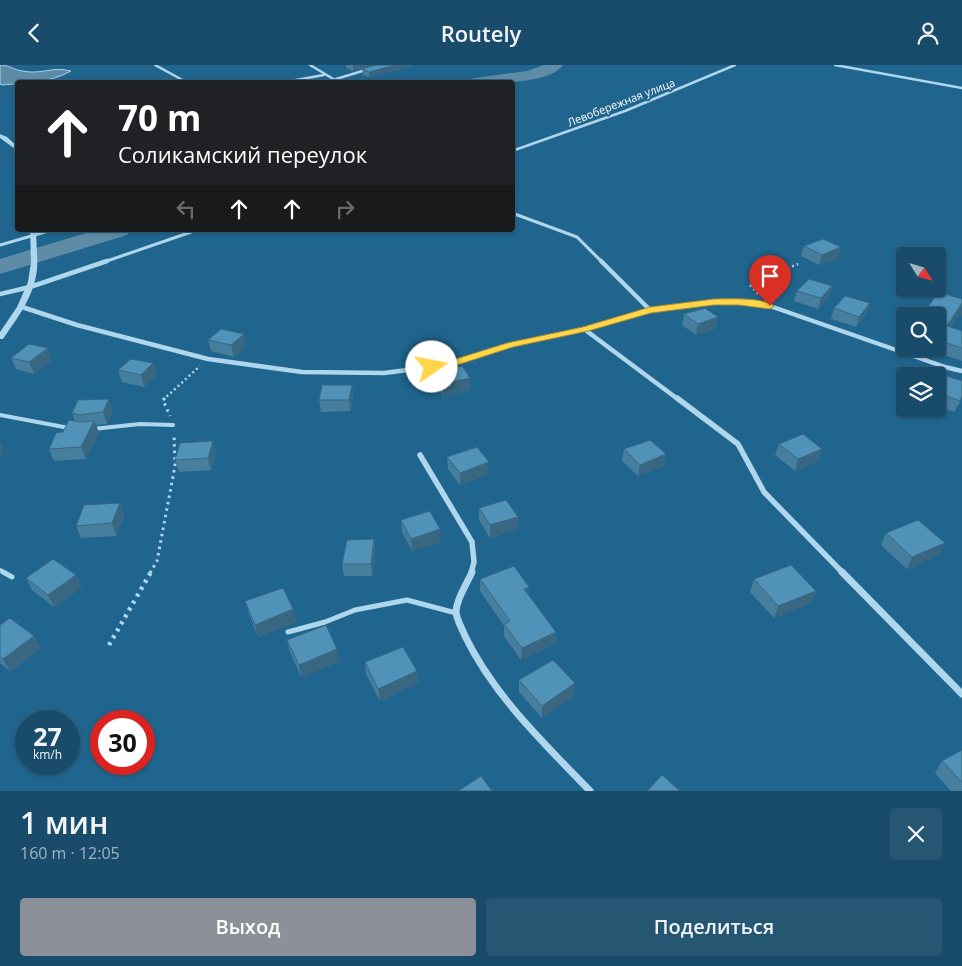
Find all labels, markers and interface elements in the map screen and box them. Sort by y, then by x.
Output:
text: Routely [441,18,521,48]
icon: back [20,19,48,47]
icon: person [914,19,942,47]
street label: Левобережная улица [565,75,677,129]
text: 70 m [118,94,201,141]
icon: ahead [35,100,100,165]
text: Соликамский переулок [118,139,367,169]
icon: left [172,195,200,223]
icon: ahead [225,195,253,223]
icon: ahead [278,195,306,223]
icon: right [331,195,359,223]
north arrow [896,247,946,297]
map controls [896,247,946,417]
pin [749,255,791,306]
icon: arrive [756,262,784,290]
button: search [896,307,946,357]
position arrow [405,340,457,392]
button: layers [896,367,946,417]
speed limit sign: 30 [90,710,155,775]
text: 27 [33,719,62,753]
text: km/h [33,746,62,763]
text: 1 мин [20,802,108,843]
button: close [890,808,942,860]
text: 160 m · 12:05 [20,842,120,864]
button: Выход [20,898,476,956]
button: Поделиться [486,898,942,956]

